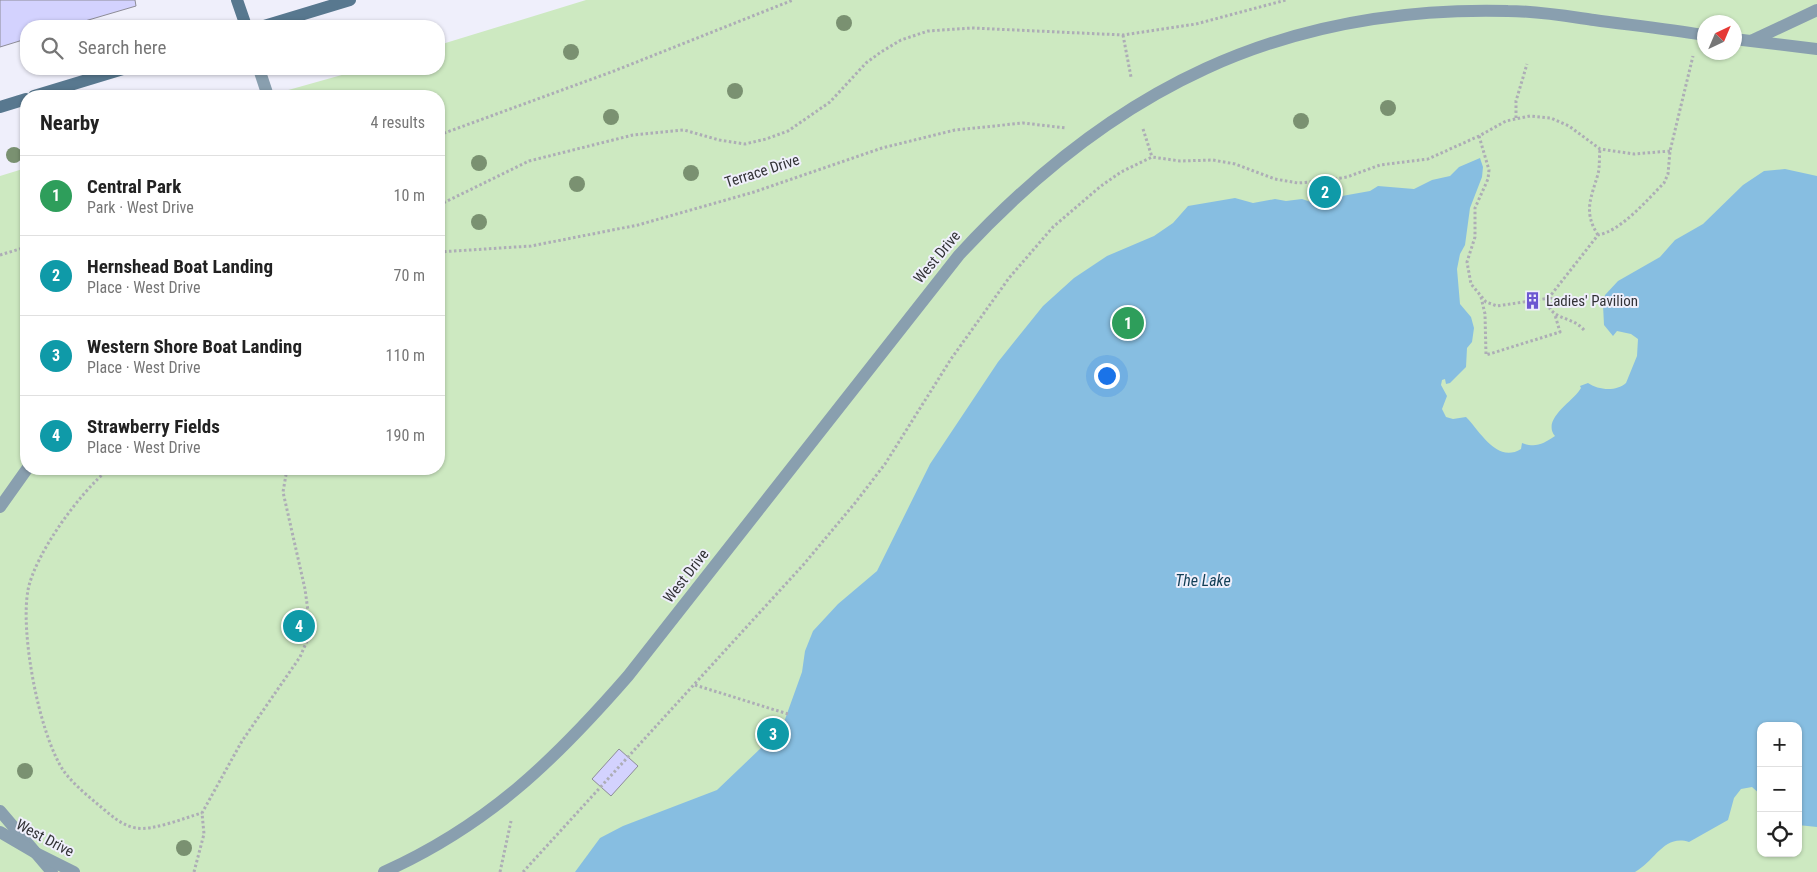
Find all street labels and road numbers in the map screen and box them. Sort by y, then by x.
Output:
street label: Terrace Drive [722,150,802,192]
street label: West Drive [910,227,964,287]
street label: West Drive [660,546,712,606]
street label: West Drive [13,815,77,861]

